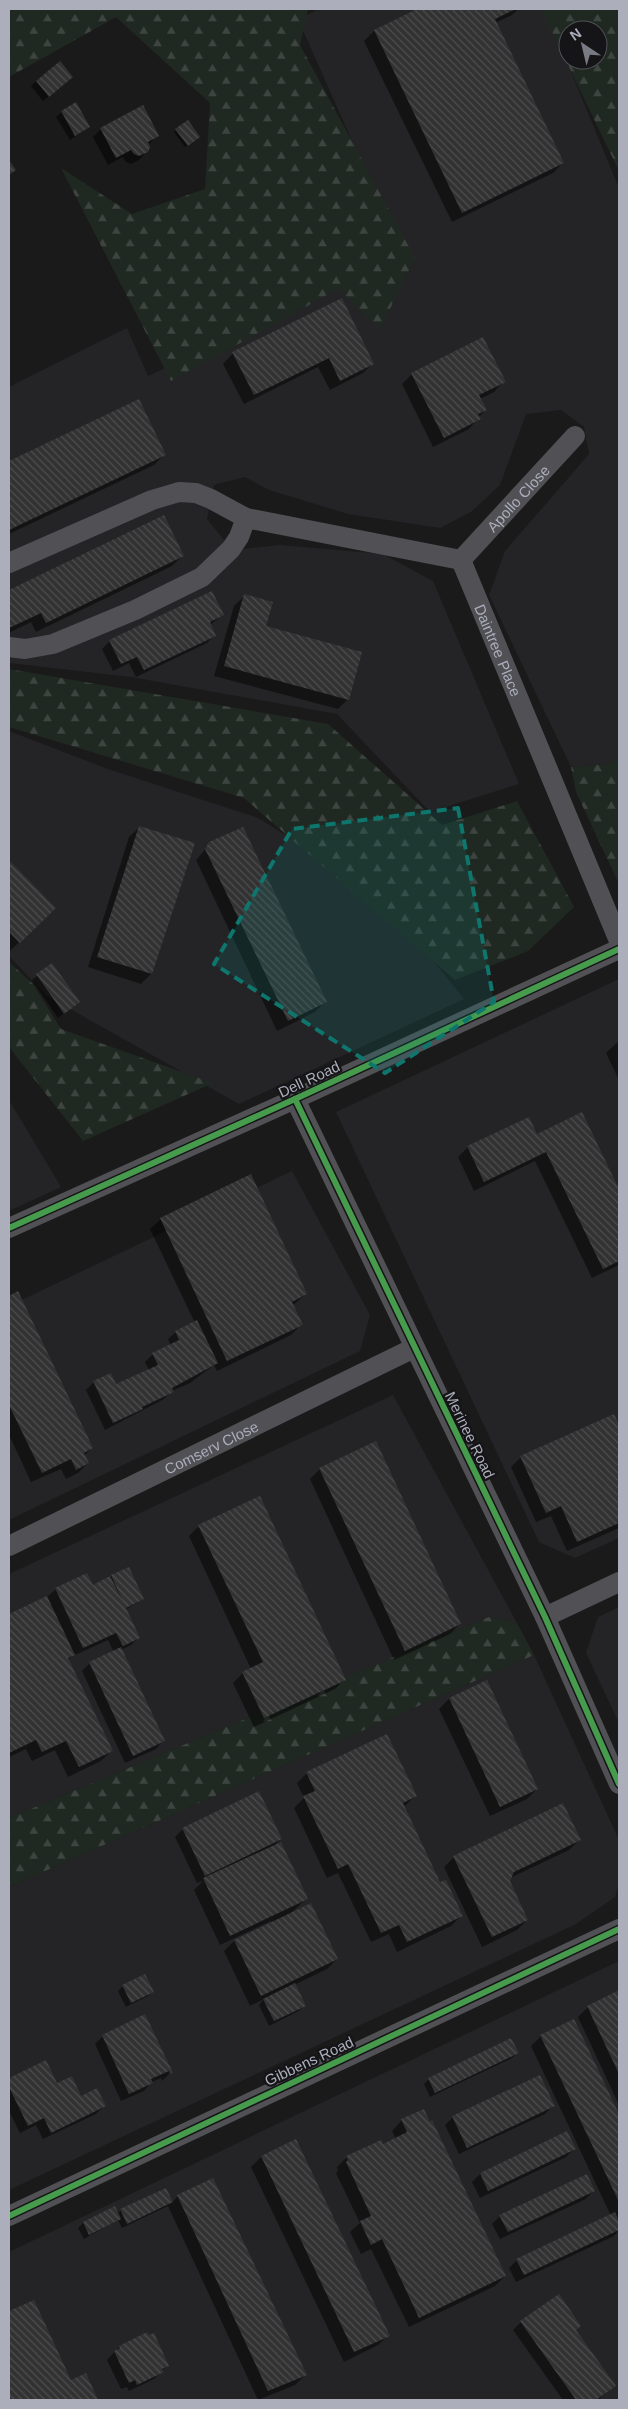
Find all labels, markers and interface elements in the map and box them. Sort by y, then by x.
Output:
north arrow [558,20,608,70]
text: N [567,25,584,44]
street label: Apollo Close [483,461,553,535]
street label: Daintree Place [472,601,525,699]
street label: Dell Road [276,1057,342,1101]
street label: Merinee Road [442,1389,498,1481]
street label: Comserv Close [161,1417,261,1477]
street label: Gibbens Road [262,2033,356,2089]

